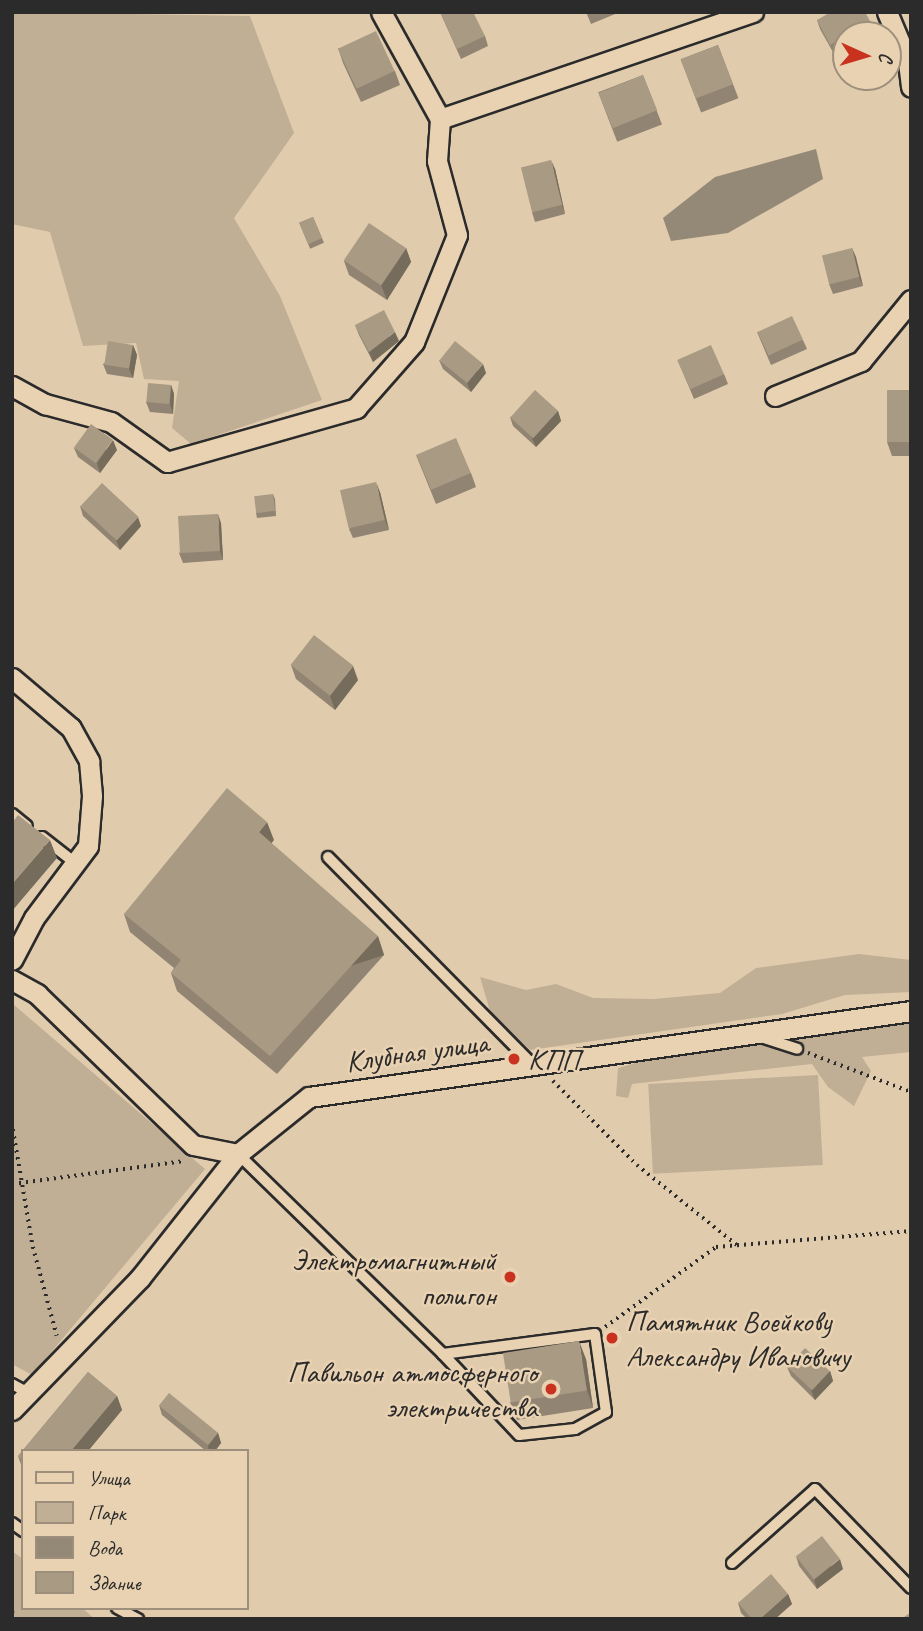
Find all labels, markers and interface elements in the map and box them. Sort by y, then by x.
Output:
north arrow [832,21,902,91]
text: С [874,52,898,63]
street label: Клубная улица [343,1024,491,1080]
place label: КПП [528,1041,579,1077]
marker: КПП [506,1051,522,1067]
place label: Электромагнитный полигон [291,1242,496,1312]
marker: Электромагнитный полигон [502,1269,518,1285]
place label: Памятник Воейкову Александру Ивановичу [626,1303,850,1374]
marker: Памятник Воейкову Александру Ивановичу [604,1330,620,1346]
place label: Павильон атмосферного электричества [287,1354,537,1424]
marker: Павильон атмосферного электричества [543,1381,559,1397]
legend [21,1449,248,1610]
text: Улица [88,1465,130,1491]
text: Парк [88,1500,125,1526]
text: Вода [88,1535,122,1561]
text: Здание [88,1570,141,1596]

